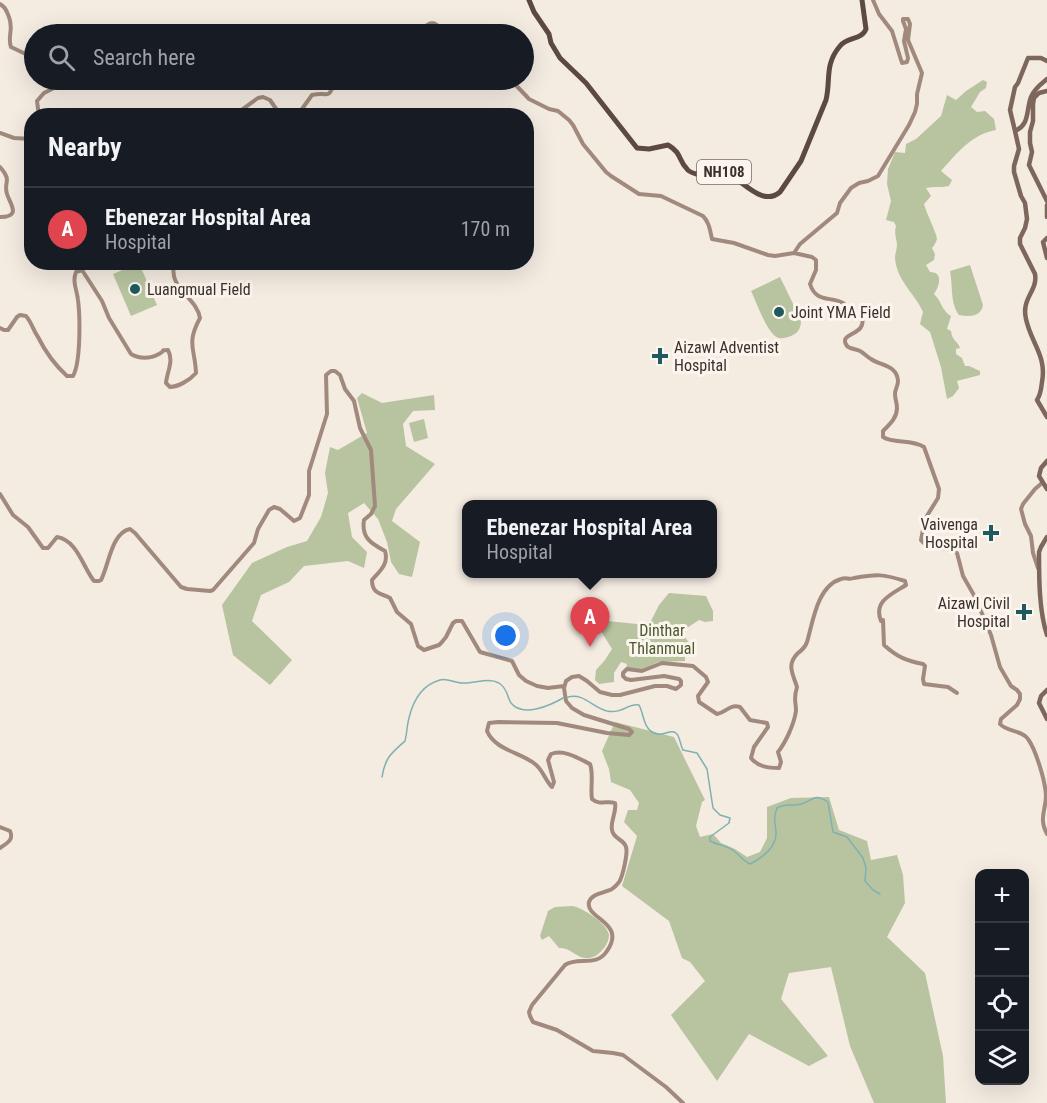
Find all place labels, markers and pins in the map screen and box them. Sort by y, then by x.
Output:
place label: Luangmual Field [147,280,251,299]
marker: Luangmual Field [128,282,142,296]
place label: Joint YMA Field [791,303,891,322]
marker: Joint YMA Field [772,305,786,319]
place label: Aizawl Adventist Hospital [674,338,779,375]
marker: Aizawl Adventist Hospital [651,347,669,365]
place label: Vaivenga Hospital [921,515,978,552]
marker: Vaivenga Hospital [982,524,1000,542]
place label: Aizawl Civil Hospital [938,594,1010,631]
pin: A [570,598,610,647]
marker: Aizawl Civil Hospital [1015,603,1033,621]

